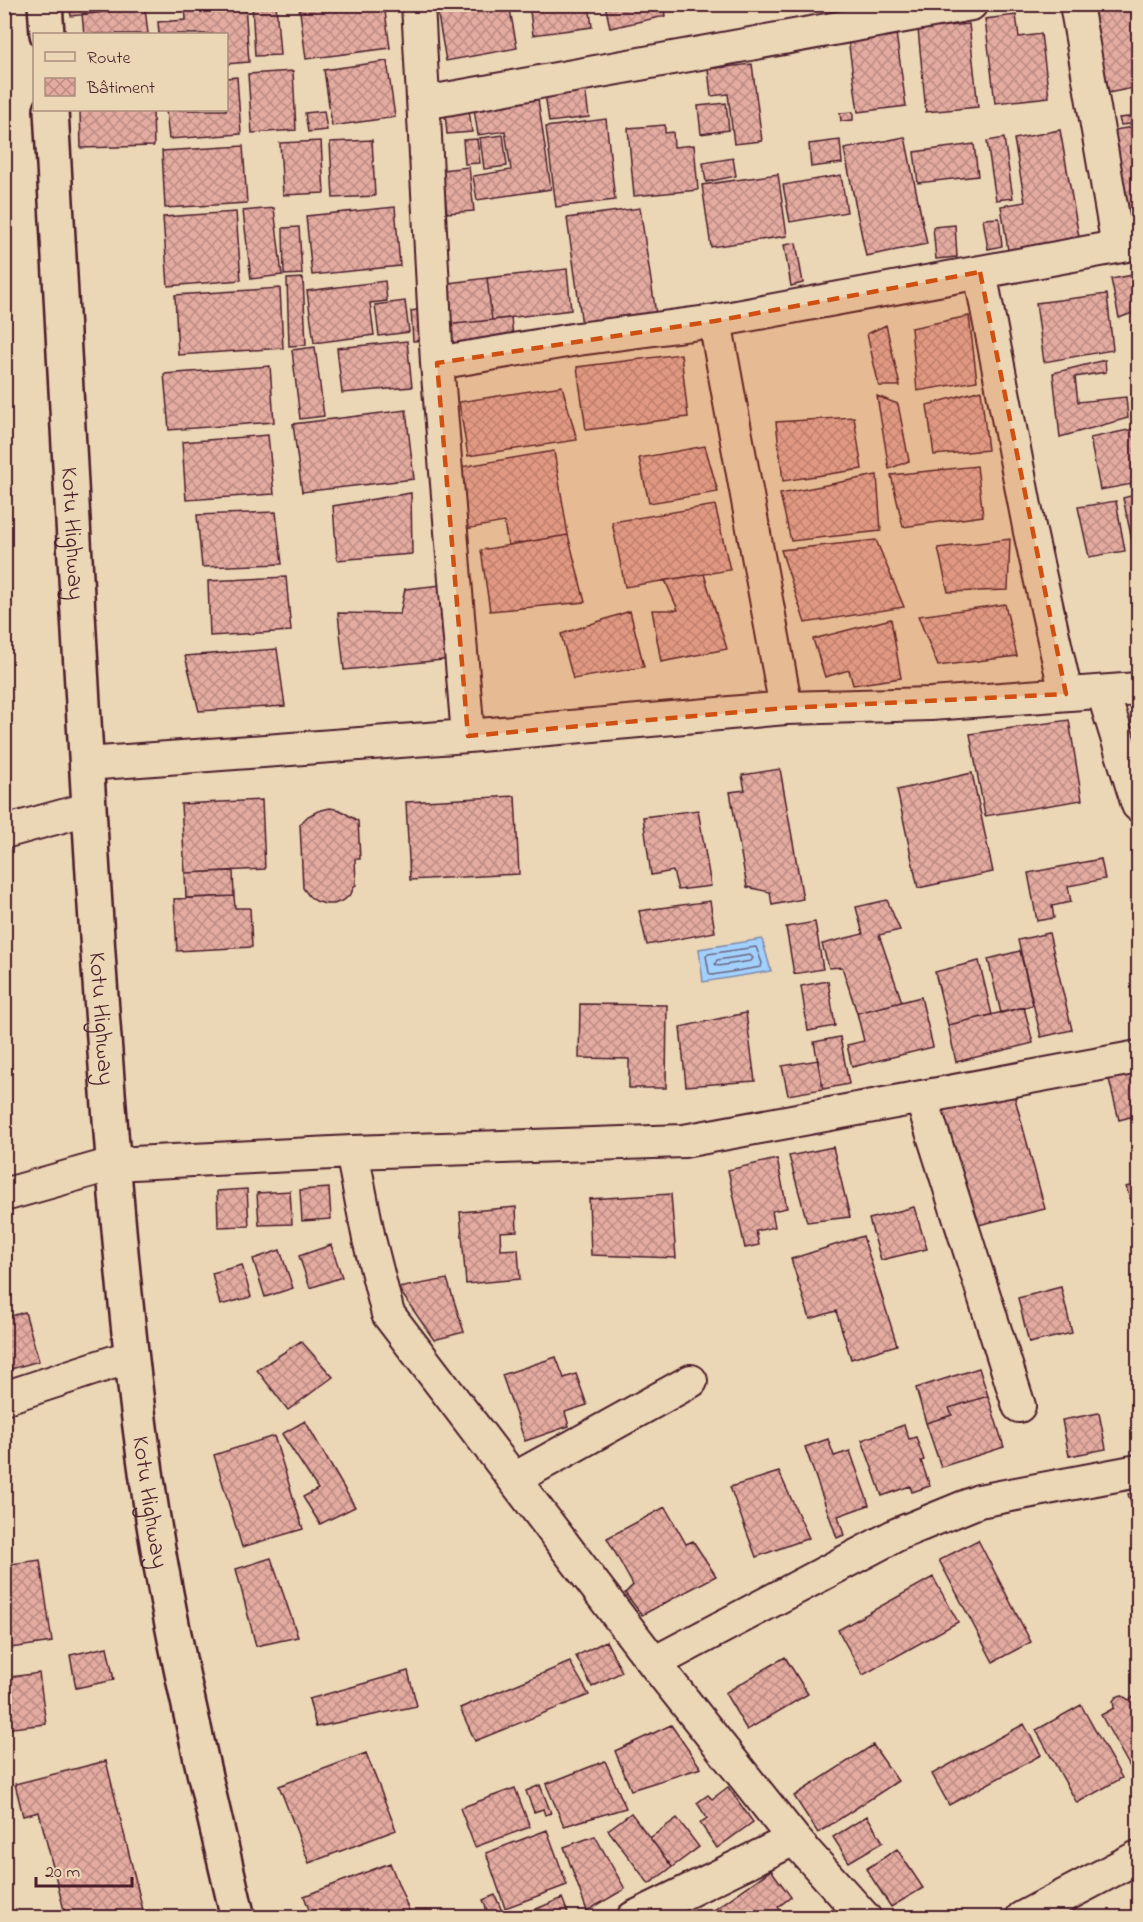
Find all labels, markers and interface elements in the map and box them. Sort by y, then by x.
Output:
legend [33,33,228,111]
text: Route [87,46,132,72]
text: Bâtiment [86,76,155,102]
street label: Kotu Highway [50,466,92,601]
street label: Kotu Highway [78,951,122,1087]
street label: Kotu Highway [121,1434,176,1572]
scale bar [36,1850,132,1888]
text: 20 m [45,1860,80,1886]

